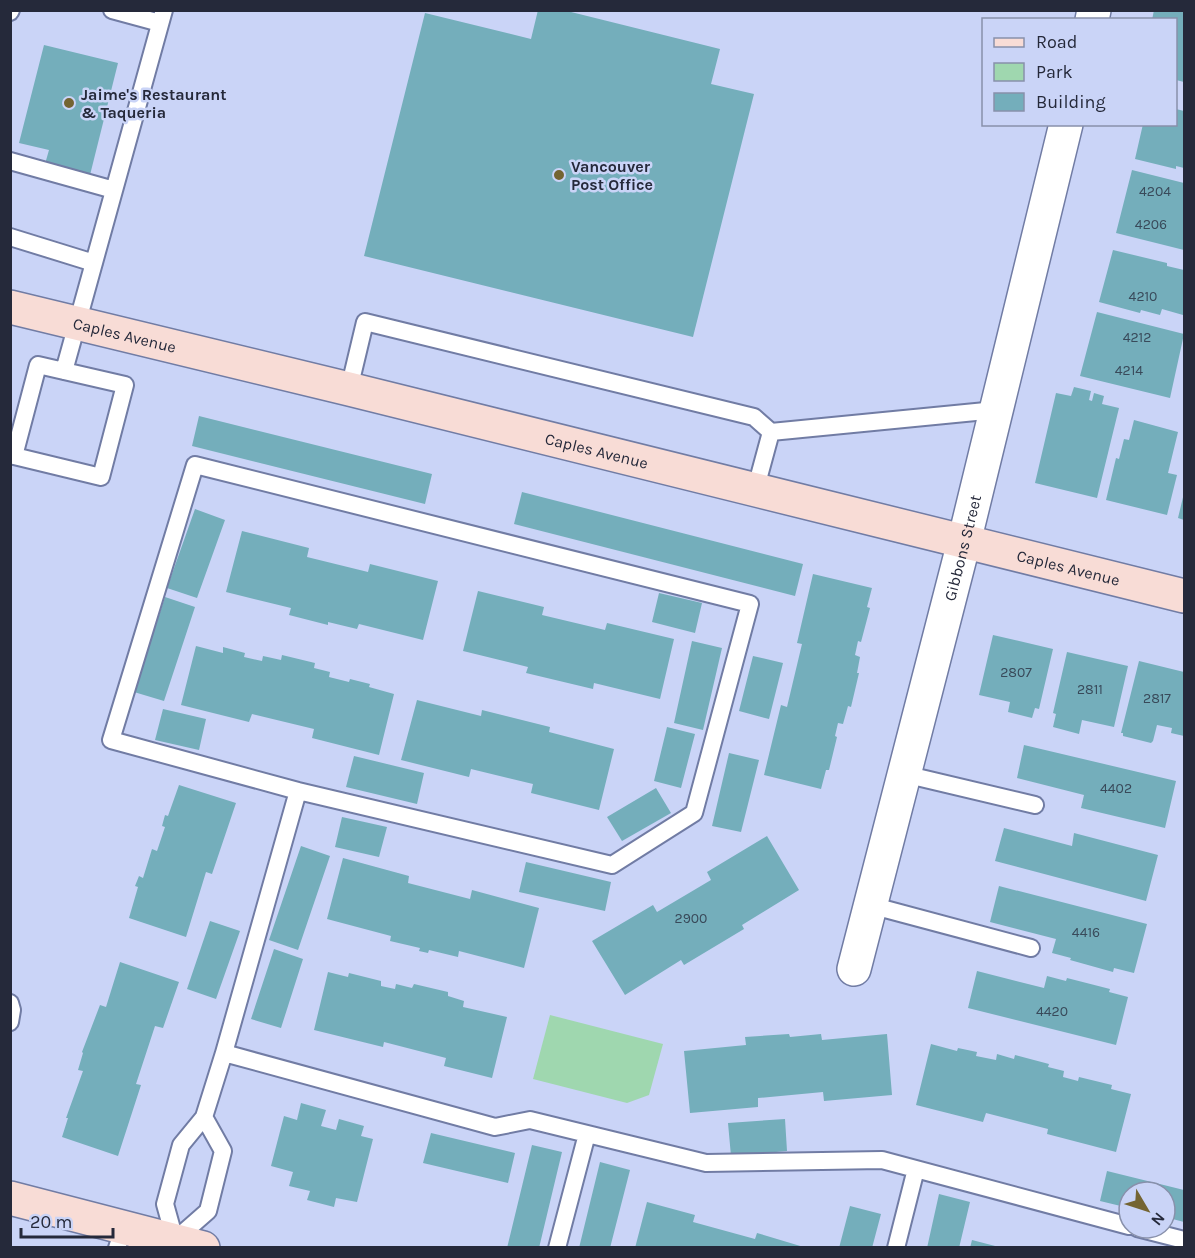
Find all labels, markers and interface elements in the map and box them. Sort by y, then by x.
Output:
legend [982,18,1177,126]
text: Road [1036,31,1077,53]
text: Park [1036,61,1073,83]
place label: Jaime's Restaurant & Taqueria [81,85,227,122]
text: Building [1036,91,1106,113]
marker: Jaime's Restaurant & Taqueria [62,96,76,110]
place label: Vancouver Post Office [571,157,653,194]
marker: Vancouver Post Office [552,168,566,182]
house number: 4204 [1139,183,1171,200]
house number: 4206 [1135,216,1167,233]
house number: 4210 [1129,288,1157,305]
street label: Caples Avenue [71,313,178,356]
house number: 4212 [1123,329,1151,346]
house number: 4214 [1115,362,1143,379]
street label: Caples Avenue [543,428,650,472]
street label: Gibbons Street [940,493,985,603]
street label: Caples Avenue [1015,545,1122,589]
house number: 2807 [1000,664,1032,681]
house number: 2811 [1077,681,1103,698]
house number: 2817 [1143,690,1171,707]
house number: 4402 [1100,780,1132,797]
house number: 2900 [675,910,707,927]
house number: 4416 [1072,924,1100,941]
house number: 4420 [1036,1003,1068,1020]
north arrow [1117,1180,1177,1240]
scale bar [21,1201,112,1239]
text: N [1147,1209,1169,1230]
text: 20 m [30,1211,72,1233]

